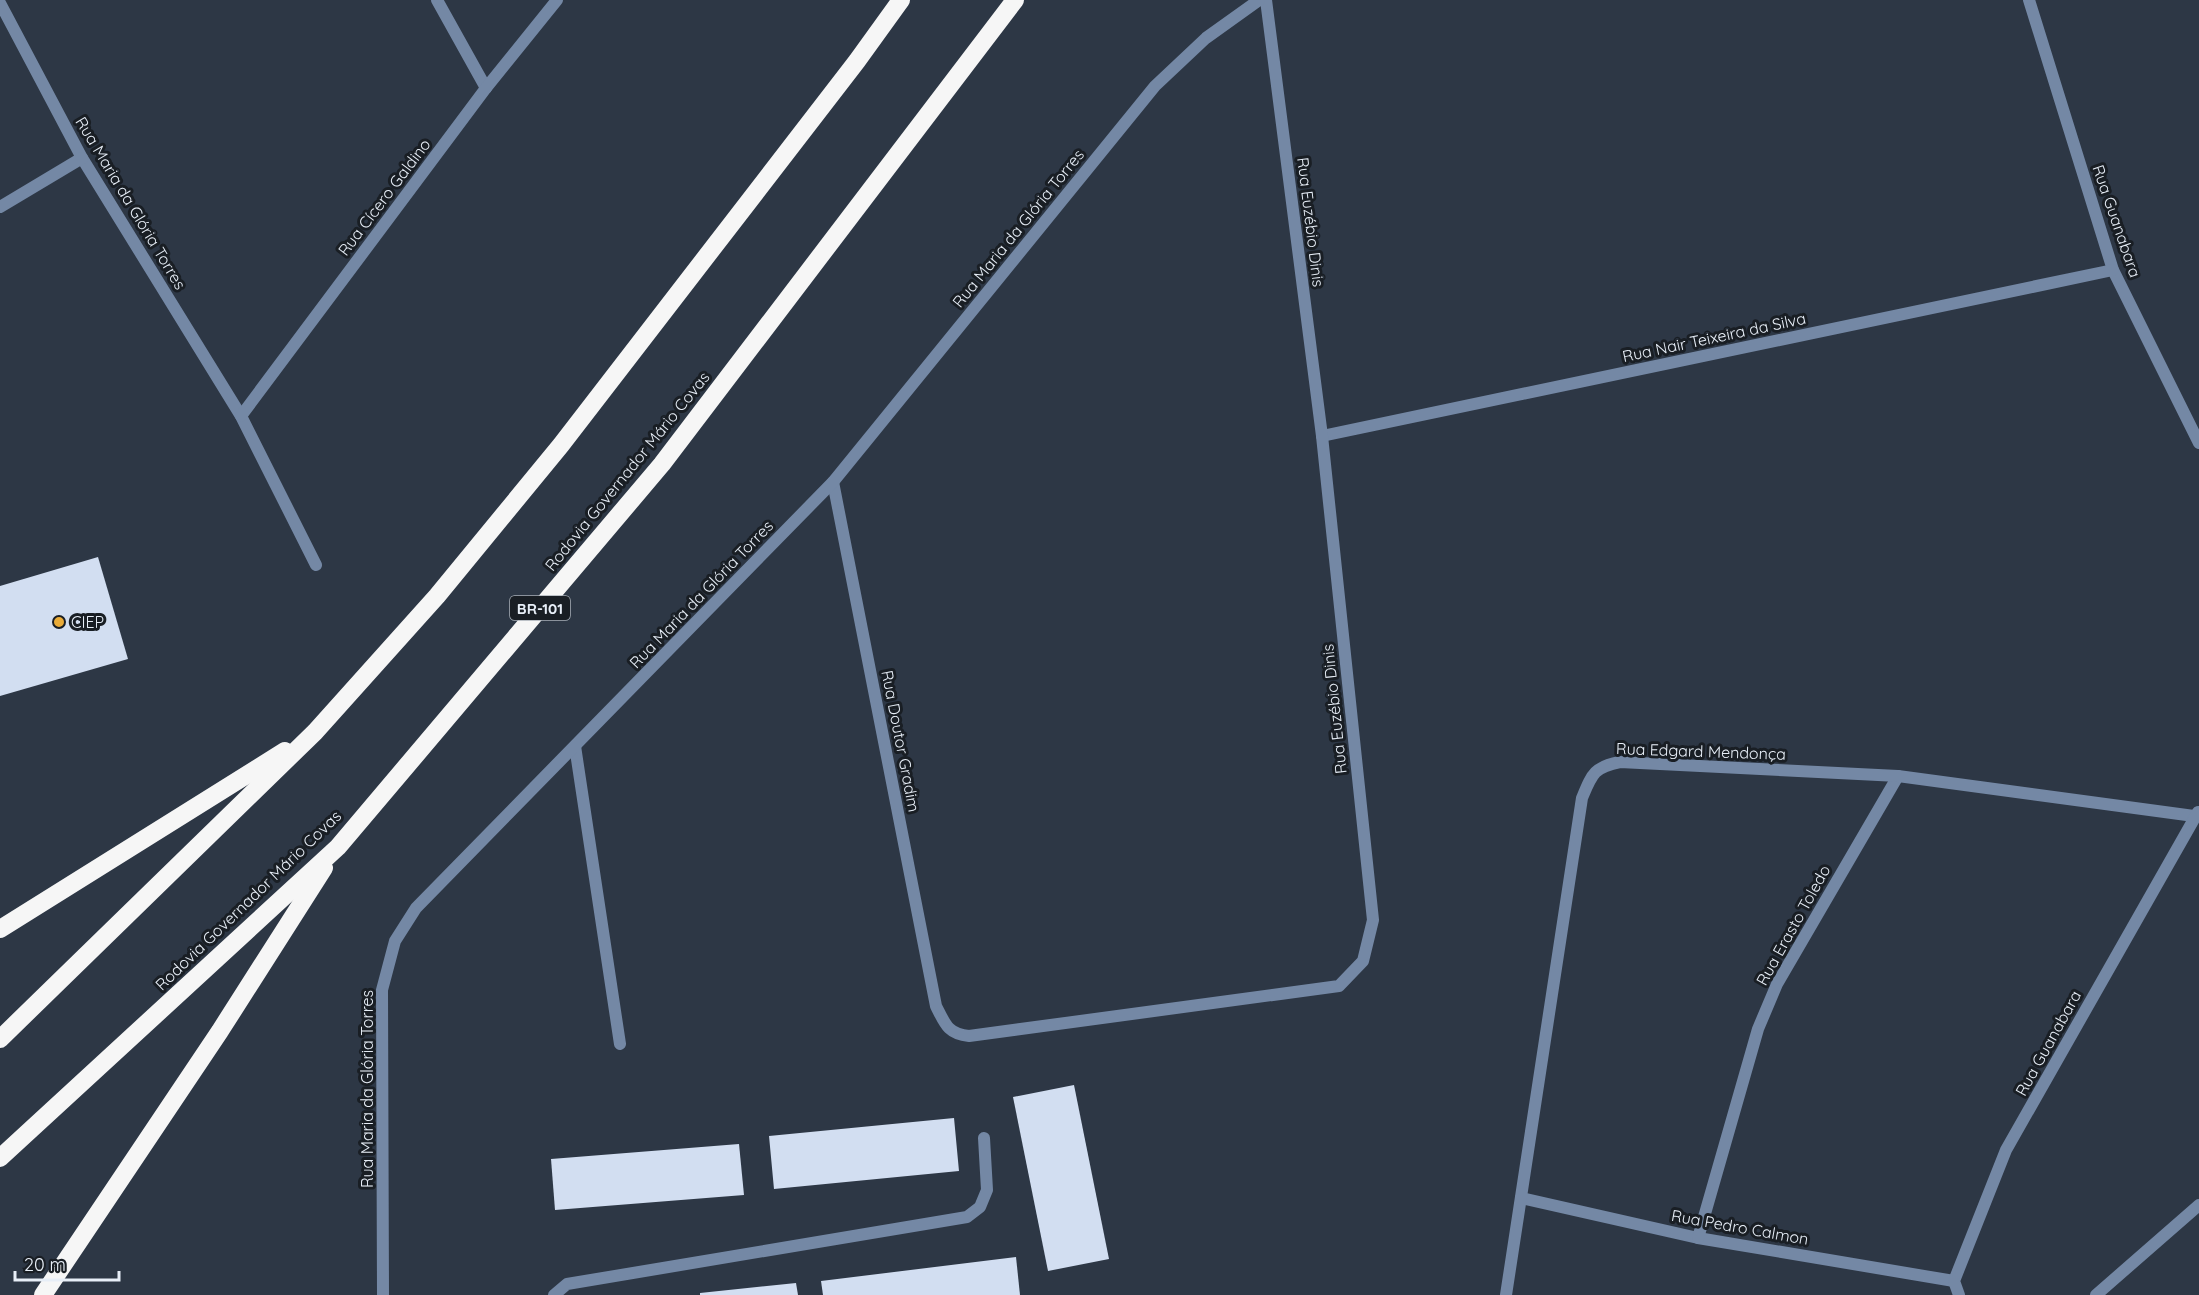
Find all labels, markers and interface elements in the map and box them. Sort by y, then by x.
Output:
street label: Rua Maria da Glória Torres [71,113,191,293]
street label: Rua Cícero Galdino [333,135,435,259]
street label: Rua Maria da Glória Torres [948,145,1088,311]
street label: Rua Euzébio Dinis [1293,156,1329,288]
street label: Rua Guanabara [2088,162,2146,280]
street label: Rua Nair Teixeira da Silva [1621,308,1807,366]
street label: Rodovia Governador Mário Covas [540,367,714,575]
street label: Rua Maria da Glória Torres [625,516,777,672]
road number: BR-101 [510,596,570,620]
place label: CIEP [71,612,104,632]
marker: CIEP [52,615,66,629]
street label: Rua Euzébio Dinis [1317,643,1351,775]
street label: Rua Doutor Gradim [877,668,925,814]
street label: Rua Edgard Mendonça [1616,738,1786,764]
street label: Rodovia Governador Mário Covas [151,806,345,994]
street label: Rua Erasto Toledo [1752,861,1834,989]
street label: Rua Guanabara [2011,987,2085,1099]
street label: Rua Maria da Glória Torres [357,990,377,1188]
street label: Rua Pedro Calmon [1670,1205,1810,1249]
scale bar [15,1244,118,1282]
text: 20 m [24,1253,66,1276]

